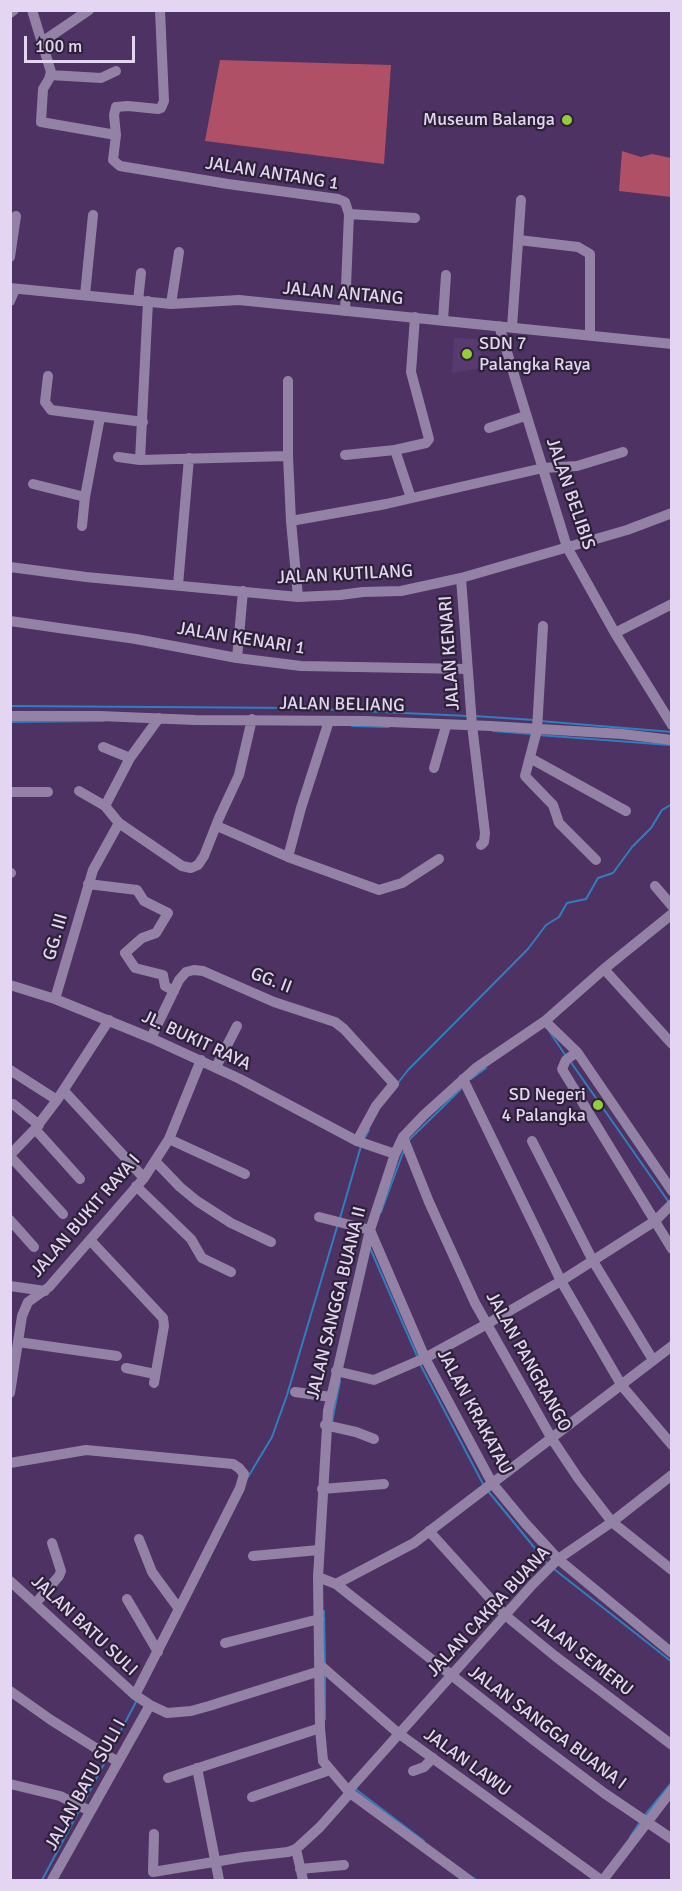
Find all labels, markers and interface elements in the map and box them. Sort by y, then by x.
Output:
scale bar [27,24,138,62]
text: 100 m [35,35,82,57]
place label: Museum Balanga [423,109,555,131]
marker: Museum Balanga [560,113,574,127]
street label: JALAN ANTANG 1 [204,153,340,195]
street label: JALAN ANTANG [282,278,404,310]
place label: SDN 7 Palangka Raya [479,333,591,376]
marker: SDN 7 Palangka Raya [460,347,474,361]
street label: JALAN BELIBIS [541,435,599,553]
street label: JALAN KUTILANG [277,561,413,589]
street label: JALAN KENARI [435,595,465,711]
street label: JALAN KENARI 1 [176,618,306,660]
street label: JALAN BELIANG [279,693,405,717]
street label: GG. III [39,911,73,963]
street label: GG. II [247,963,295,999]
street label: JL. BUKIT RAYA [138,1006,254,1076]
place label: SD Negeri 4 Palangka [501,1084,586,1126]
marker: SD Negeri 4 Palangka [591,1098,605,1112]
street label: JALAN BUKIT RAYA I [27,1150,145,1282]
street label: JALAN SANGGA BUANA II [303,1204,371,1402]
street label: JALAN PANGRANGO [481,1288,575,1436]
street label: JALAN KRAKATAU [432,1346,516,1478]
street label: JALAN CAKRA BUANA [423,1542,555,1682]
street label: JALAN BATU SULI [26,1571,142,1681]
street label: JALAN SEMERU [527,1609,637,1701]
street label: JALAN SANGGA BUANA I [464,1661,630,1795]
street label: JALAN BATU SULI I [41,1716,131,1854]
street label: JALAN LAWU [419,1724,515,1802]

